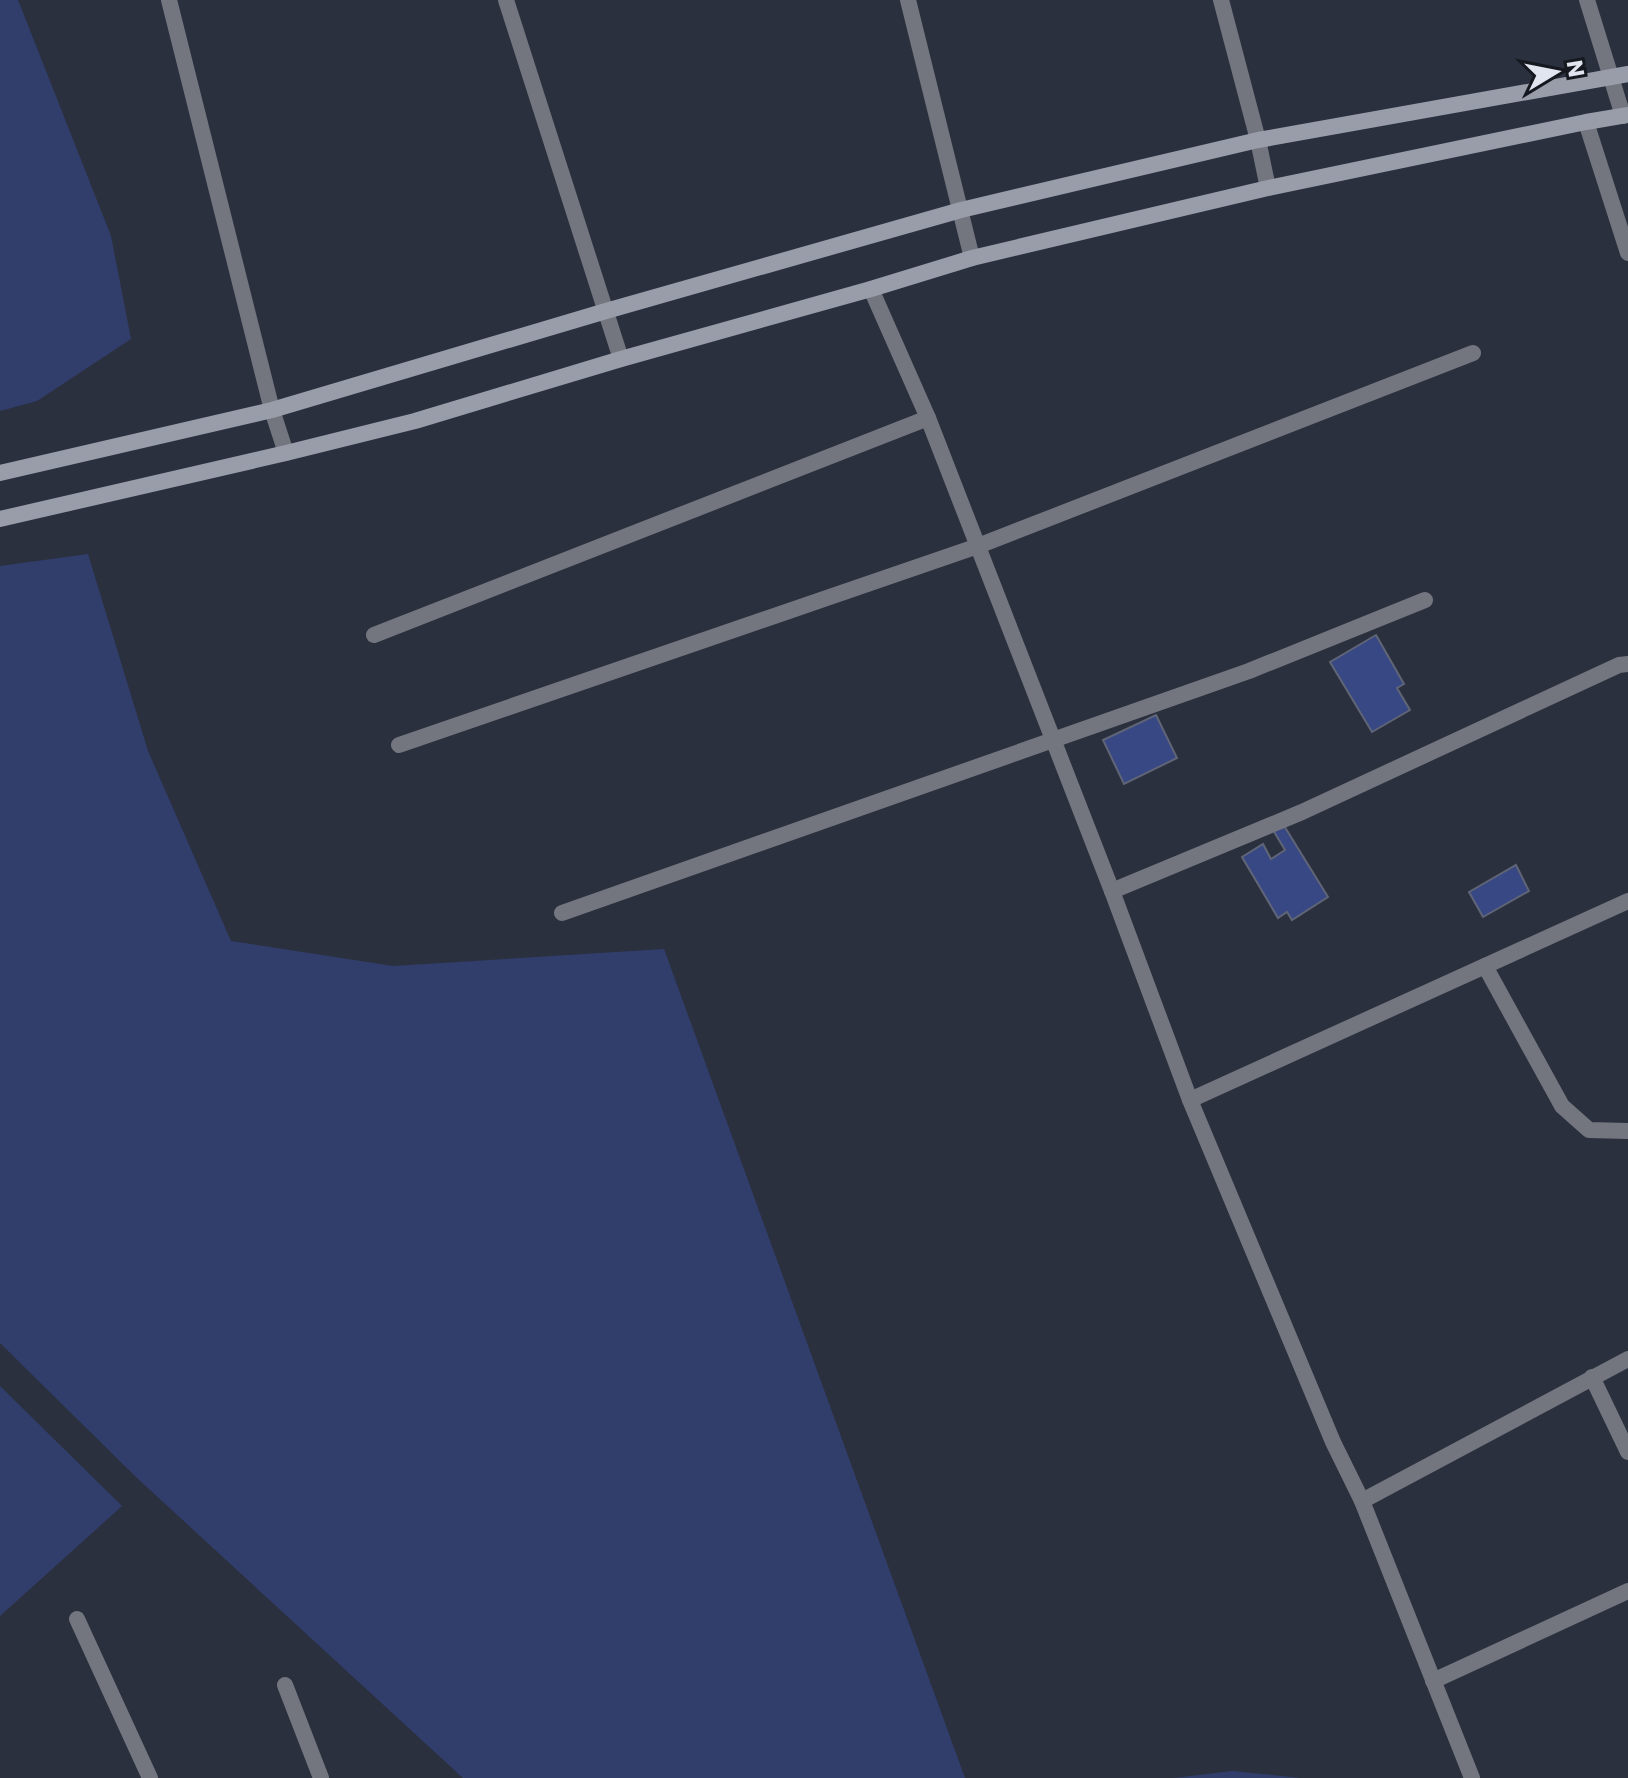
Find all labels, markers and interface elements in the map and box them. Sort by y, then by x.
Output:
north arrow [1516,32,1596,112]
text: N [1559,58,1592,79]

